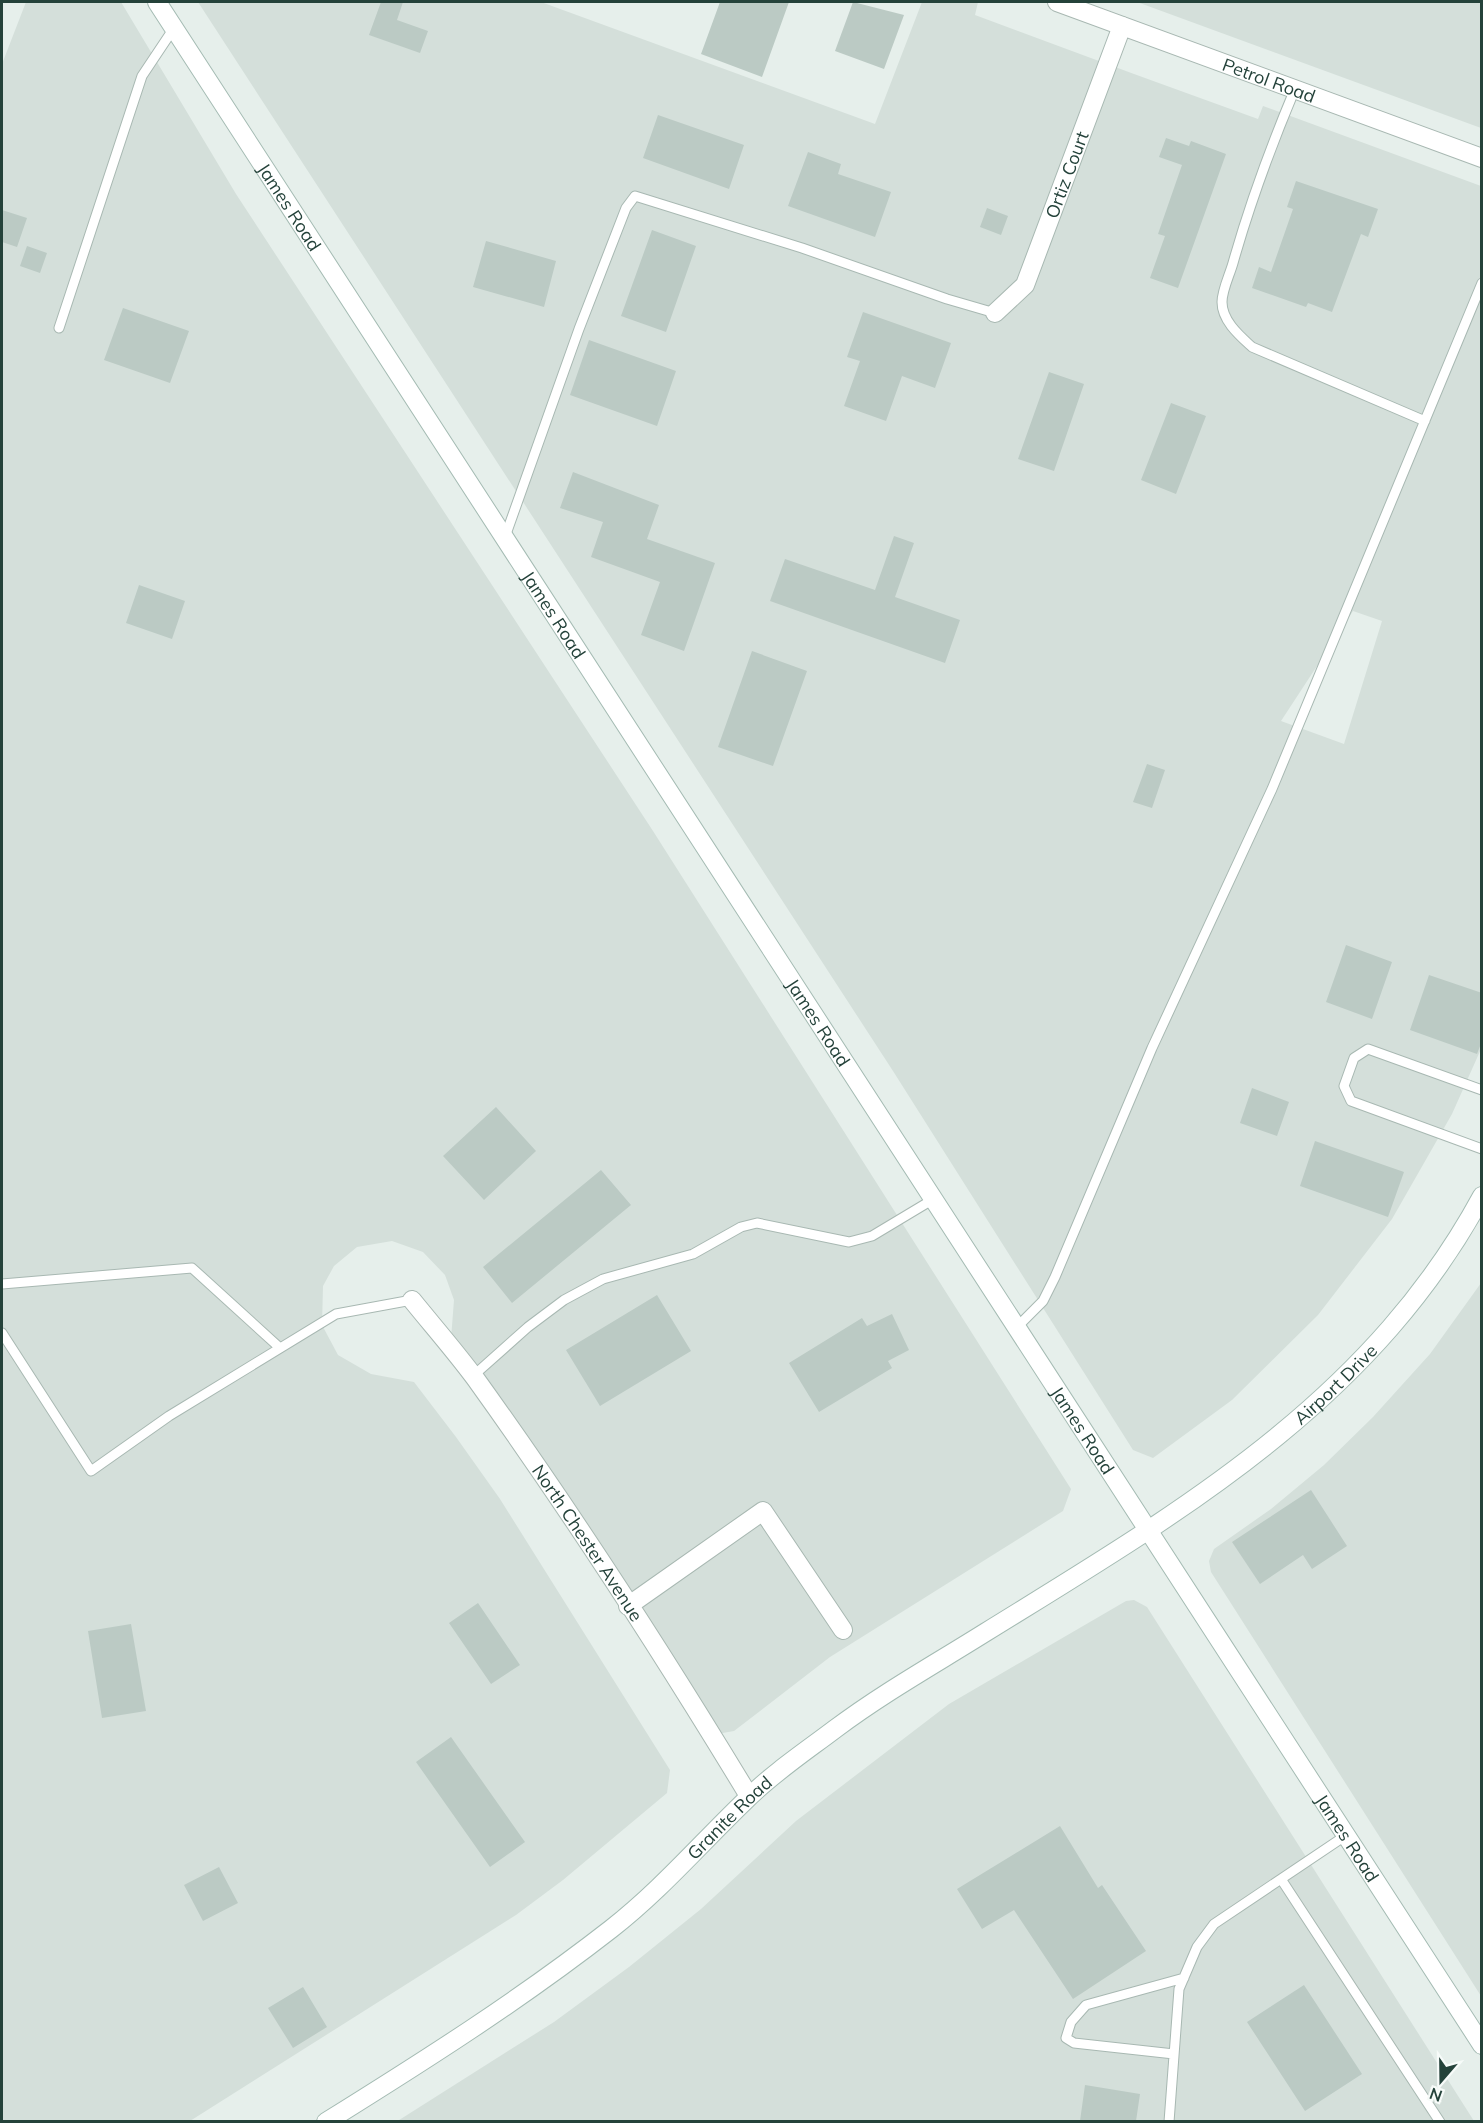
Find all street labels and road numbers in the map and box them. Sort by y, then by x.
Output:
street label: Petrol Road [1220,52,1319,107]
street label: Ortiz Court [1040,128,1093,221]
street label: James Road [253,158,327,255]
street label: James Road [517,566,591,663]
street label: James Road [782,974,856,1070]
street label: Airport Drive [1289,1339,1382,1429]
street label: James Road [1046,1382,1120,1478]
street label: North Chester Avenue [527,1460,648,1626]
street label: Granite Road [682,1770,776,1864]
street label: James Road [1311,1789,1384,1886]

